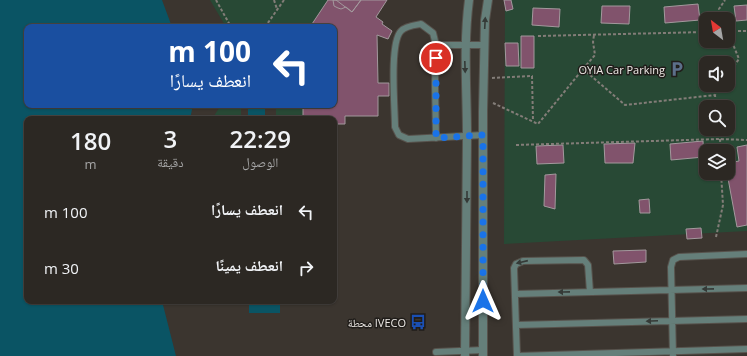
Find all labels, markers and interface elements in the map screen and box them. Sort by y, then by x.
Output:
north arrow [699,12,735,48]
map controls [699,12,735,180]
one-way arrow [482,17,489,29]
text: 100 m [168,32,251,70]
icon: left [265,40,317,92]
pin [419,41,453,75]
icon: arrive [425,47,447,69]
button: sound [699,56,735,92]
parking icon: OYIA Car Parking [668,60,686,78]
one-way arrow [462,61,468,74]
place label: OYIA Car Parking [579,62,665,77]
text: انعطف يسارًا [170,68,251,92]
button: search [699,100,735,136]
text: 3 [164,122,177,155]
text: 22:29 [230,122,291,155]
text: 180 [70,124,111,157]
button: layers [699,144,735,180]
text: دقيقة [157,153,184,171]
text: الوصول [242,153,278,171]
text: m [85,155,97,173]
one-way arrow [464,191,470,204]
text: انعطف يسارًا [211,199,283,219]
icon: left [295,201,317,223]
text: 100 m [44,202,88,222]
text: انعطف يمينًا [215,255,283,275]
icon: right [295,257,317,279]
text: 30 m [44,258,79,278]
one-way arrow [516,260,529,266]
position arrow [462,280,504,322]
one-way arrow [701,286,714,292]
one-way arrow [557,289,570,295]
bus stop icon: محطة IVECO [409,313,427,331]
place label: محطة IVECO [348,315,406,330]
one-way arrow [646,318,658,325]

